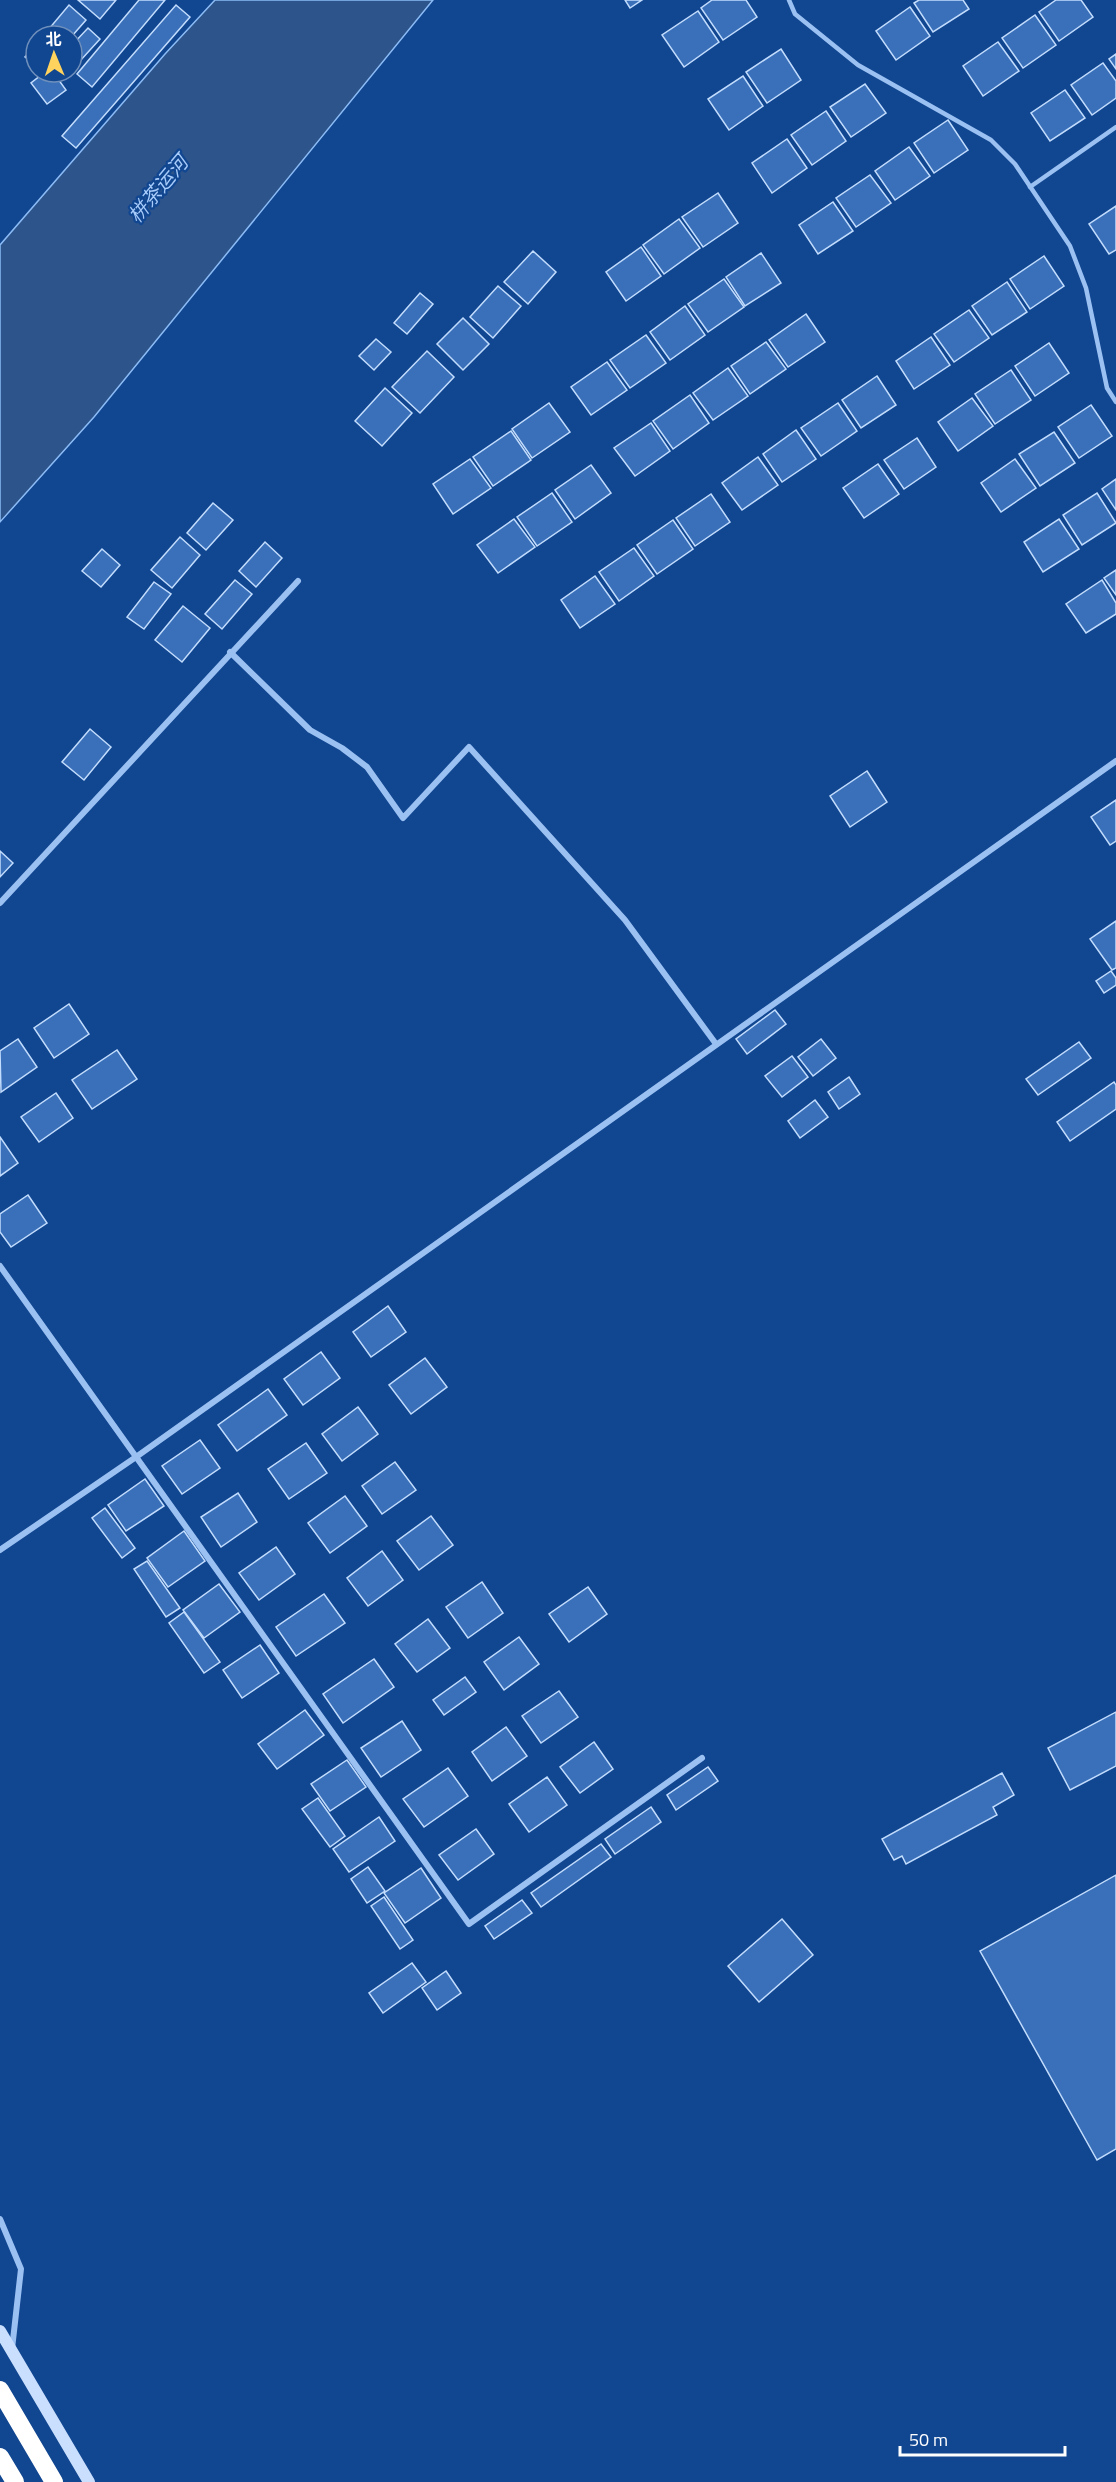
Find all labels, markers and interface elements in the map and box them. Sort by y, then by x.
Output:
north arrow [24,24,84,84]
text: 北 [45,27,62,51]
water label: 栟茶运河 [120,145,198,229]
scale bar [900,2419,1065,2457]
text: 50 m [909,2426,948,2453]

